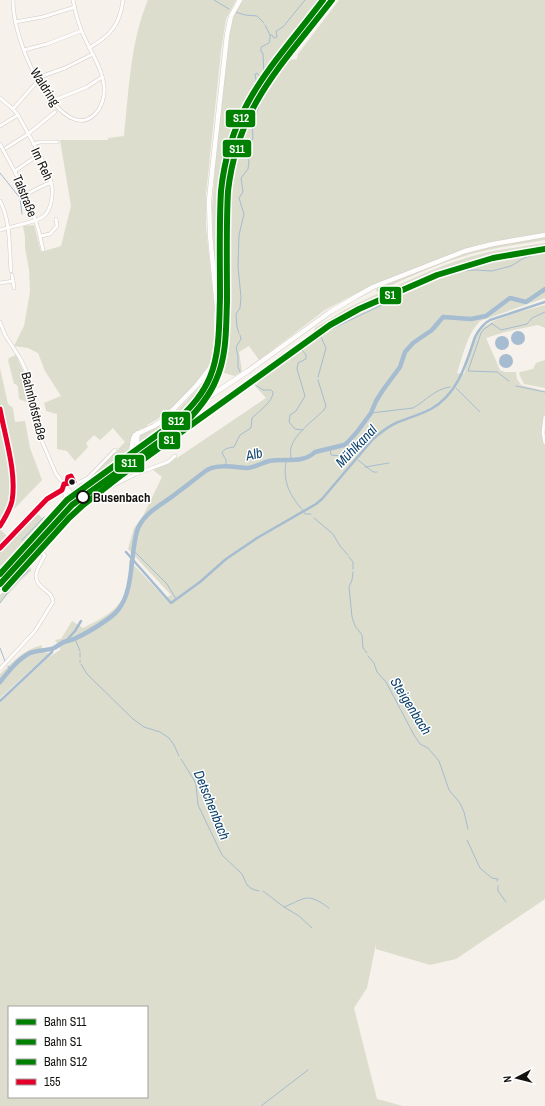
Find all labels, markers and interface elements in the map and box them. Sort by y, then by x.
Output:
street label: Waldring [26,65,64,109]
line badge: S12 [225,109,256,128]
text: S12 [233,111,249,125]
line badge: S11 [222,139,252,158]
text: S11 [229,142,245,156]
street label: Im Reh [27,145,57,183]
street label: Talstraße [9,172,41,220]
line badge: S1 [379,286,402,305]
text: S1 [384,288,396,302]
street label: Bahnhofstraße [17,370,51,442]
line badge: S12 [161,411,191,431]
text: S12 [168,414,184,428]
water label: Mühlkanal [331,421,381,471]
line badge: S1 [158,431,181,450]
text: S1 [163,433,175,447]
water label: Alb [243,443,264,465]
line badge: S11 [114,454,145,473]
text: S11 [121,456,137,470]
unlabelled marker [67,477,77,487]
place label: Busenbach [93,489,150,506]
marker: Busenbach [76,490,90,504]
water label: Steigenbach [386,674,436,738]
water label: Detschenbach [190,768,234,842]
legend [8,1006,148,1098]
text: Bahn S11 [44,1014,87,1030]
text: Bahn S1 [44,1034,82,1050]
text: Bahn S12 [44,1054,87,1070]
north arrow [497,1058,537,1098]
text: 155 [44,1074,61,1090]
text: N [500,1075,514,1083]

